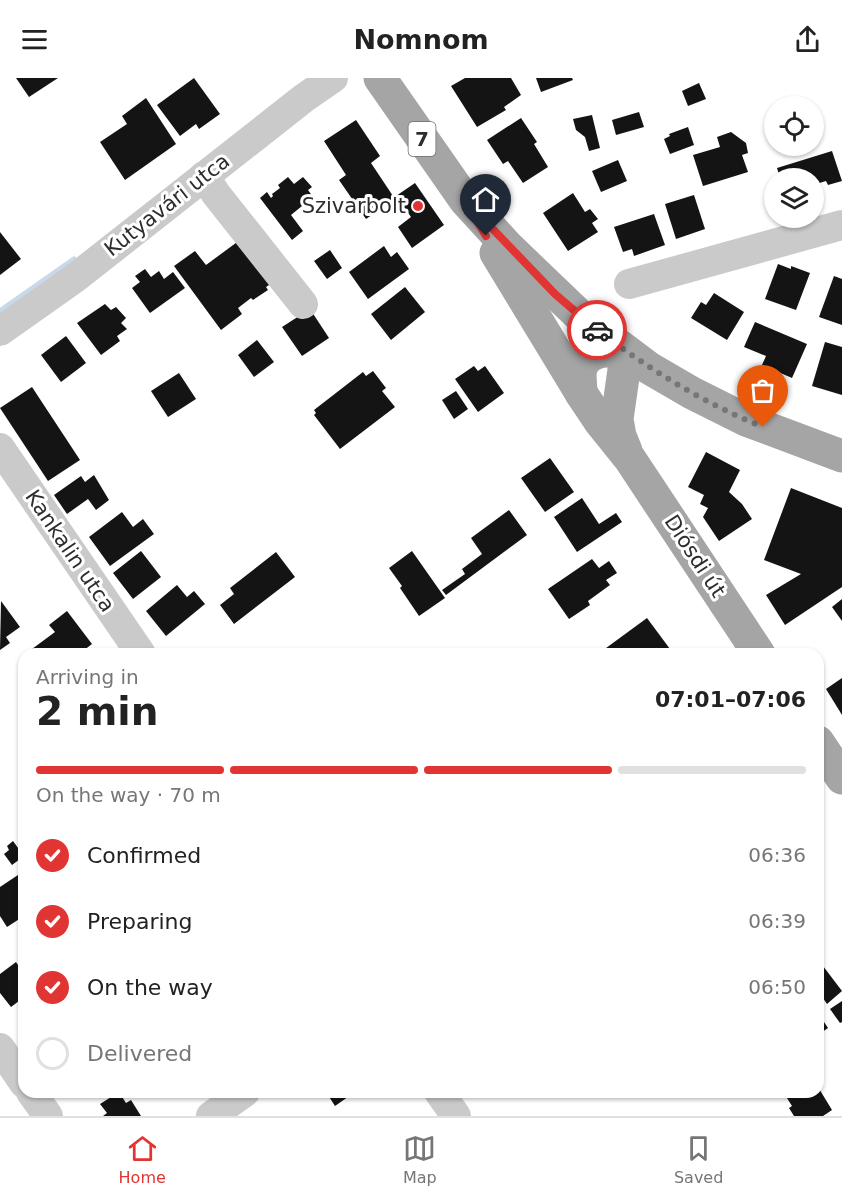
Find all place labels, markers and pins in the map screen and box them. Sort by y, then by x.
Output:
pin [460,174,511,236]
place label: Szivarbolt [302,194,406,218]
marker: Szivarbolt [411,199,425,213]
pin [737,365,788,427]

